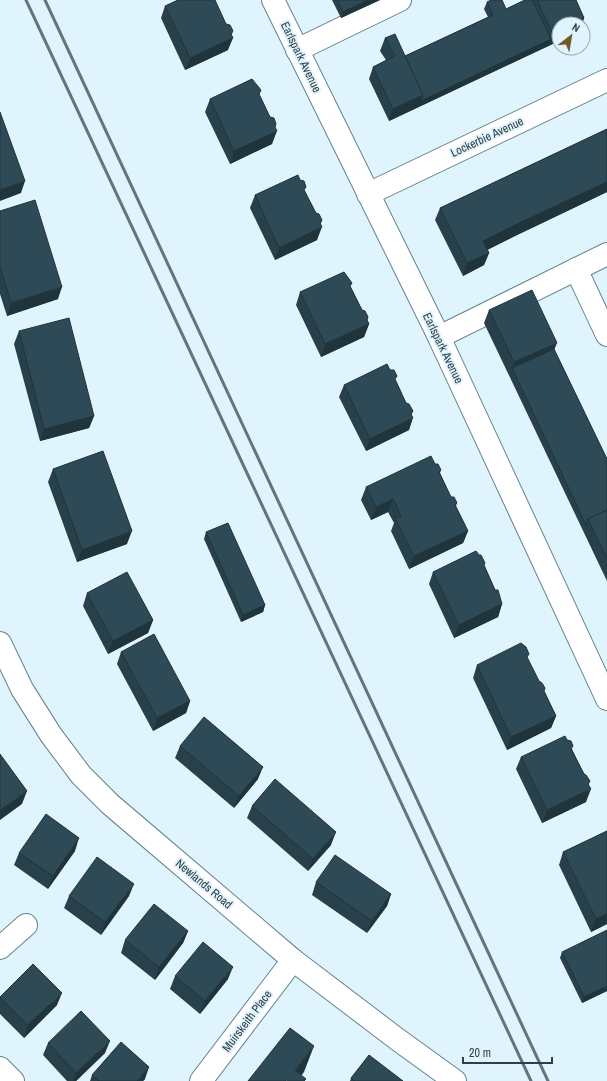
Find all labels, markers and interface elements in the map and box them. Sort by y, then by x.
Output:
north arrow [551,16,591,56]
street label: Earlspark Avenue [277,19,325,95]
text: N [570,20,583,35]
street label: Lockerbie Avenue [448,113,526,161]
street label: Earlspark Avenue [419,310,467,386]
street label: Newlands Road [172,856,236,912]
street label: Muirskeith Place [219,987,275,1055]
scale bar [463,1039,552,1065]
text: 20 m [469,1045,491,1061]

